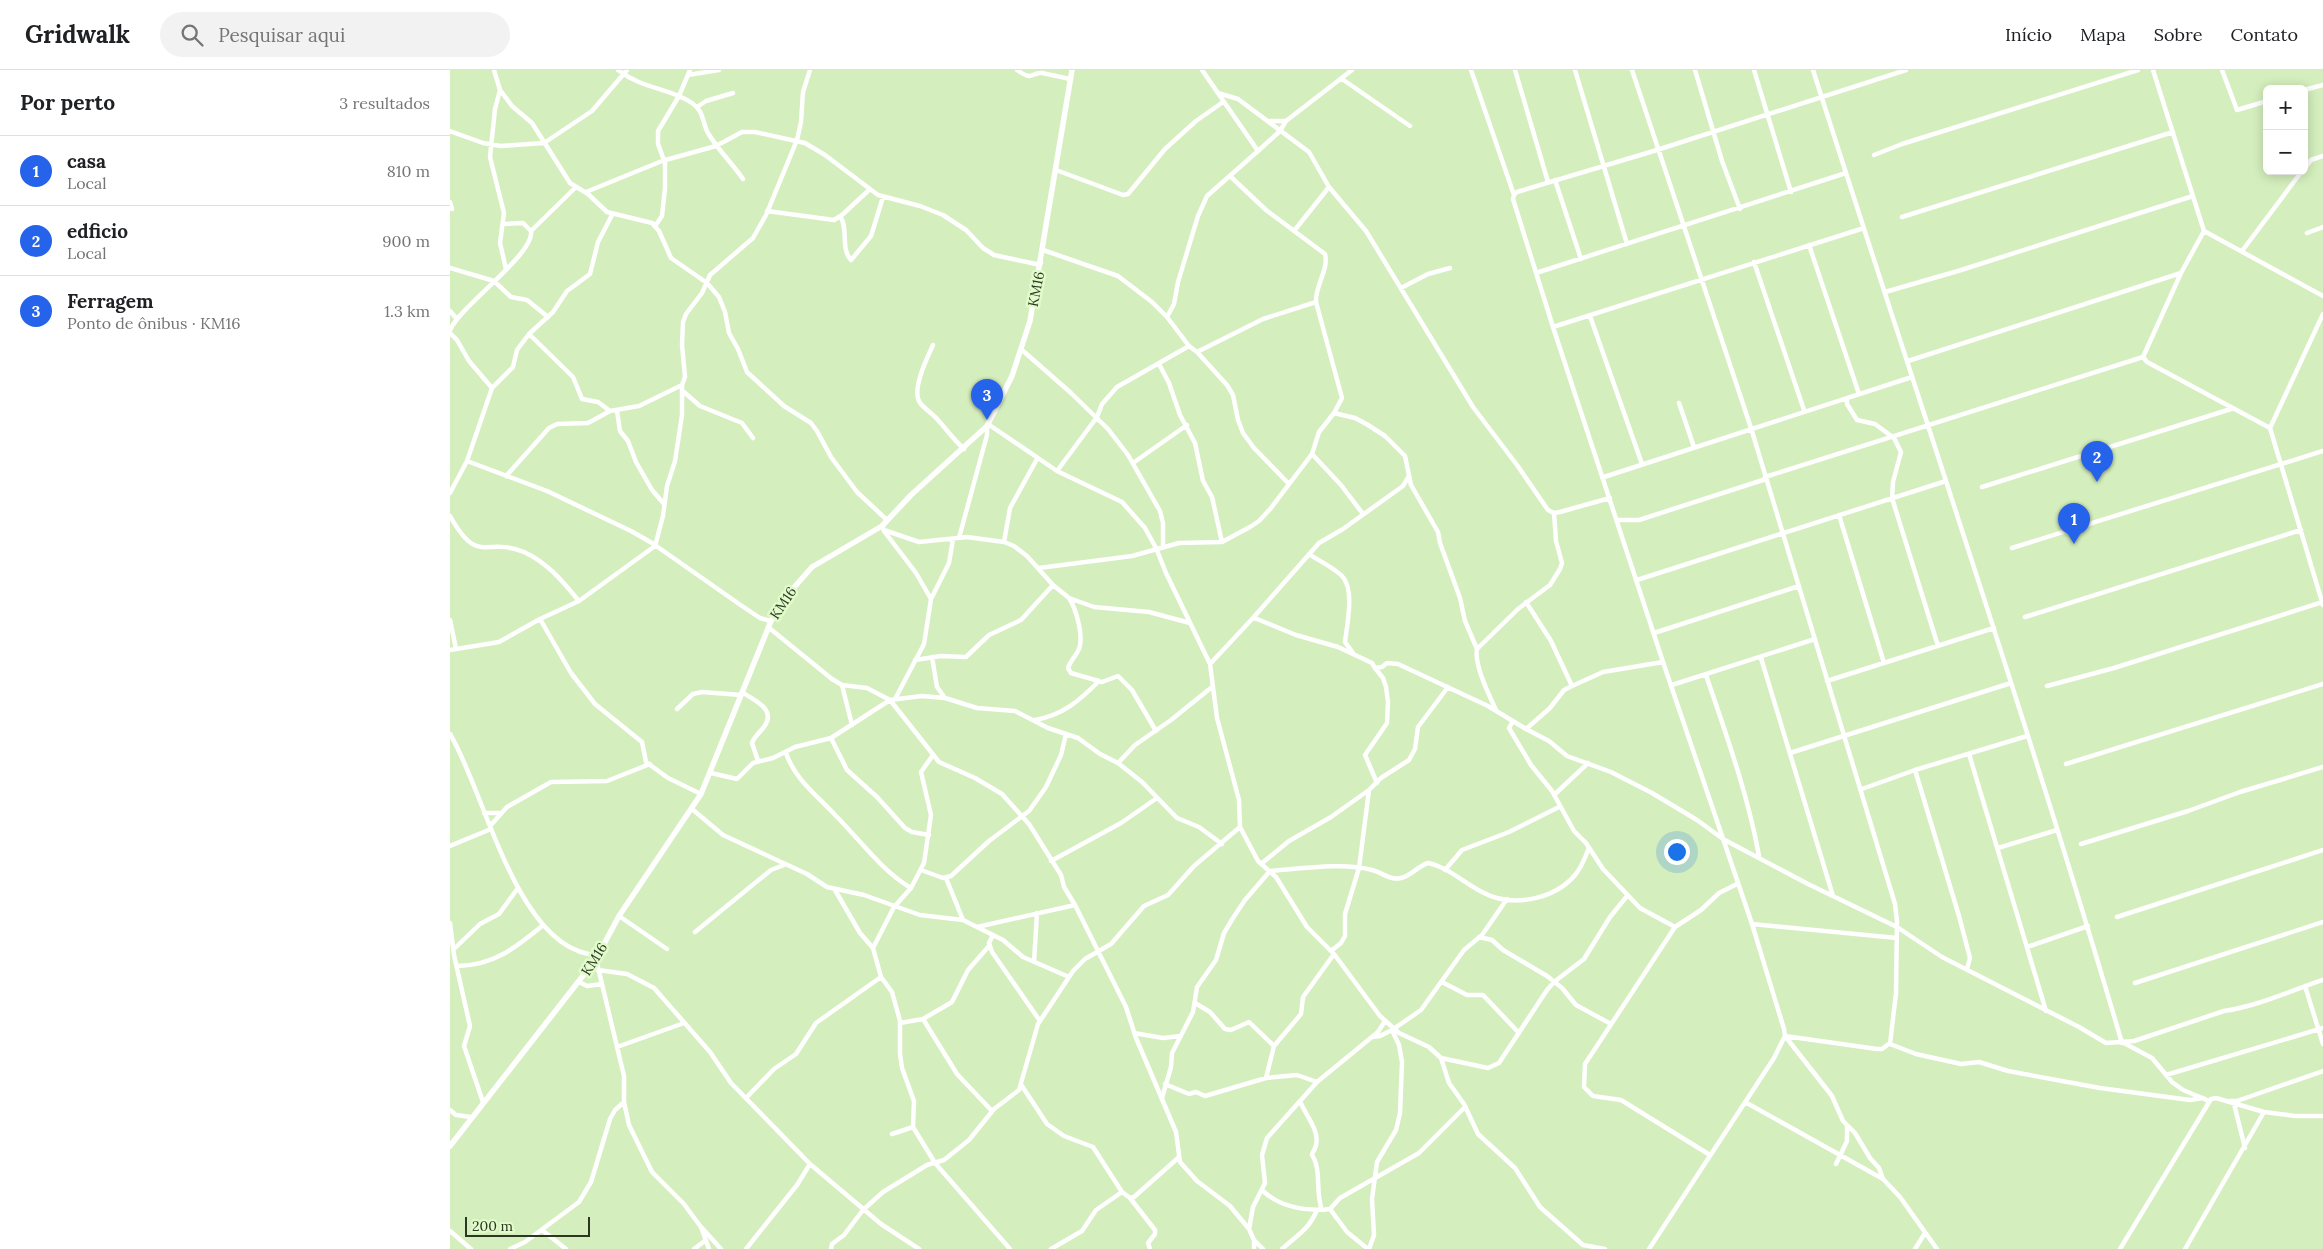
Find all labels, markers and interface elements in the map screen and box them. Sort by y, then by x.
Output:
search box [160,12,510,57]
text: Gridwalk [25,19,130,50]
icon: search [178,21,206,49]
text: Pesquisar aqui [218,23,345,47]
text: Início [2005,23,2052,46]
text: Mapa [2080,23,2126,46]
text: Sobre [2154,23,2203,46]
text: Contato [2231,23,2298,46]
map controls [2263,85,2308,175]
button: + [2263,85,2308,130]
text: Por perto [20,89,115,116]
text: 3 resultados [339,93,430,113]
button: − [2263,130,2308,175]
text: casa [67,149,106,173]
text: 1 [33,161,39,181]
text: 810 m [387,161,430,181]
text: Local [67,173,107,193]
text: edficio [67,219,128,243]
text: 2 [32,231,40,251]
text: 900 m [382,231,430,251]
text: Local [67,243,107,263]
street label: KM16 [1024,270,1048,308]
text: Ferragem [67,289,154,313]
text: 3 [32,301,40,321]
text: 1.3 km [384,301,430,321]
text: Ponto de ônibus · KM16 [67,313,241,333]
pin: 3 [971,379,1003,420]
pin: 2 [2081,441,2113,482]
pin: 1 [2058,503,2090,544]
street label: KM16 [766,583,800,623]
your location [1664,839,1690,865]
street label: KM16 [577,939,611,979]
scale bar [465,1214,590,1237]
text: 200 m [472,1217,513,1235]

